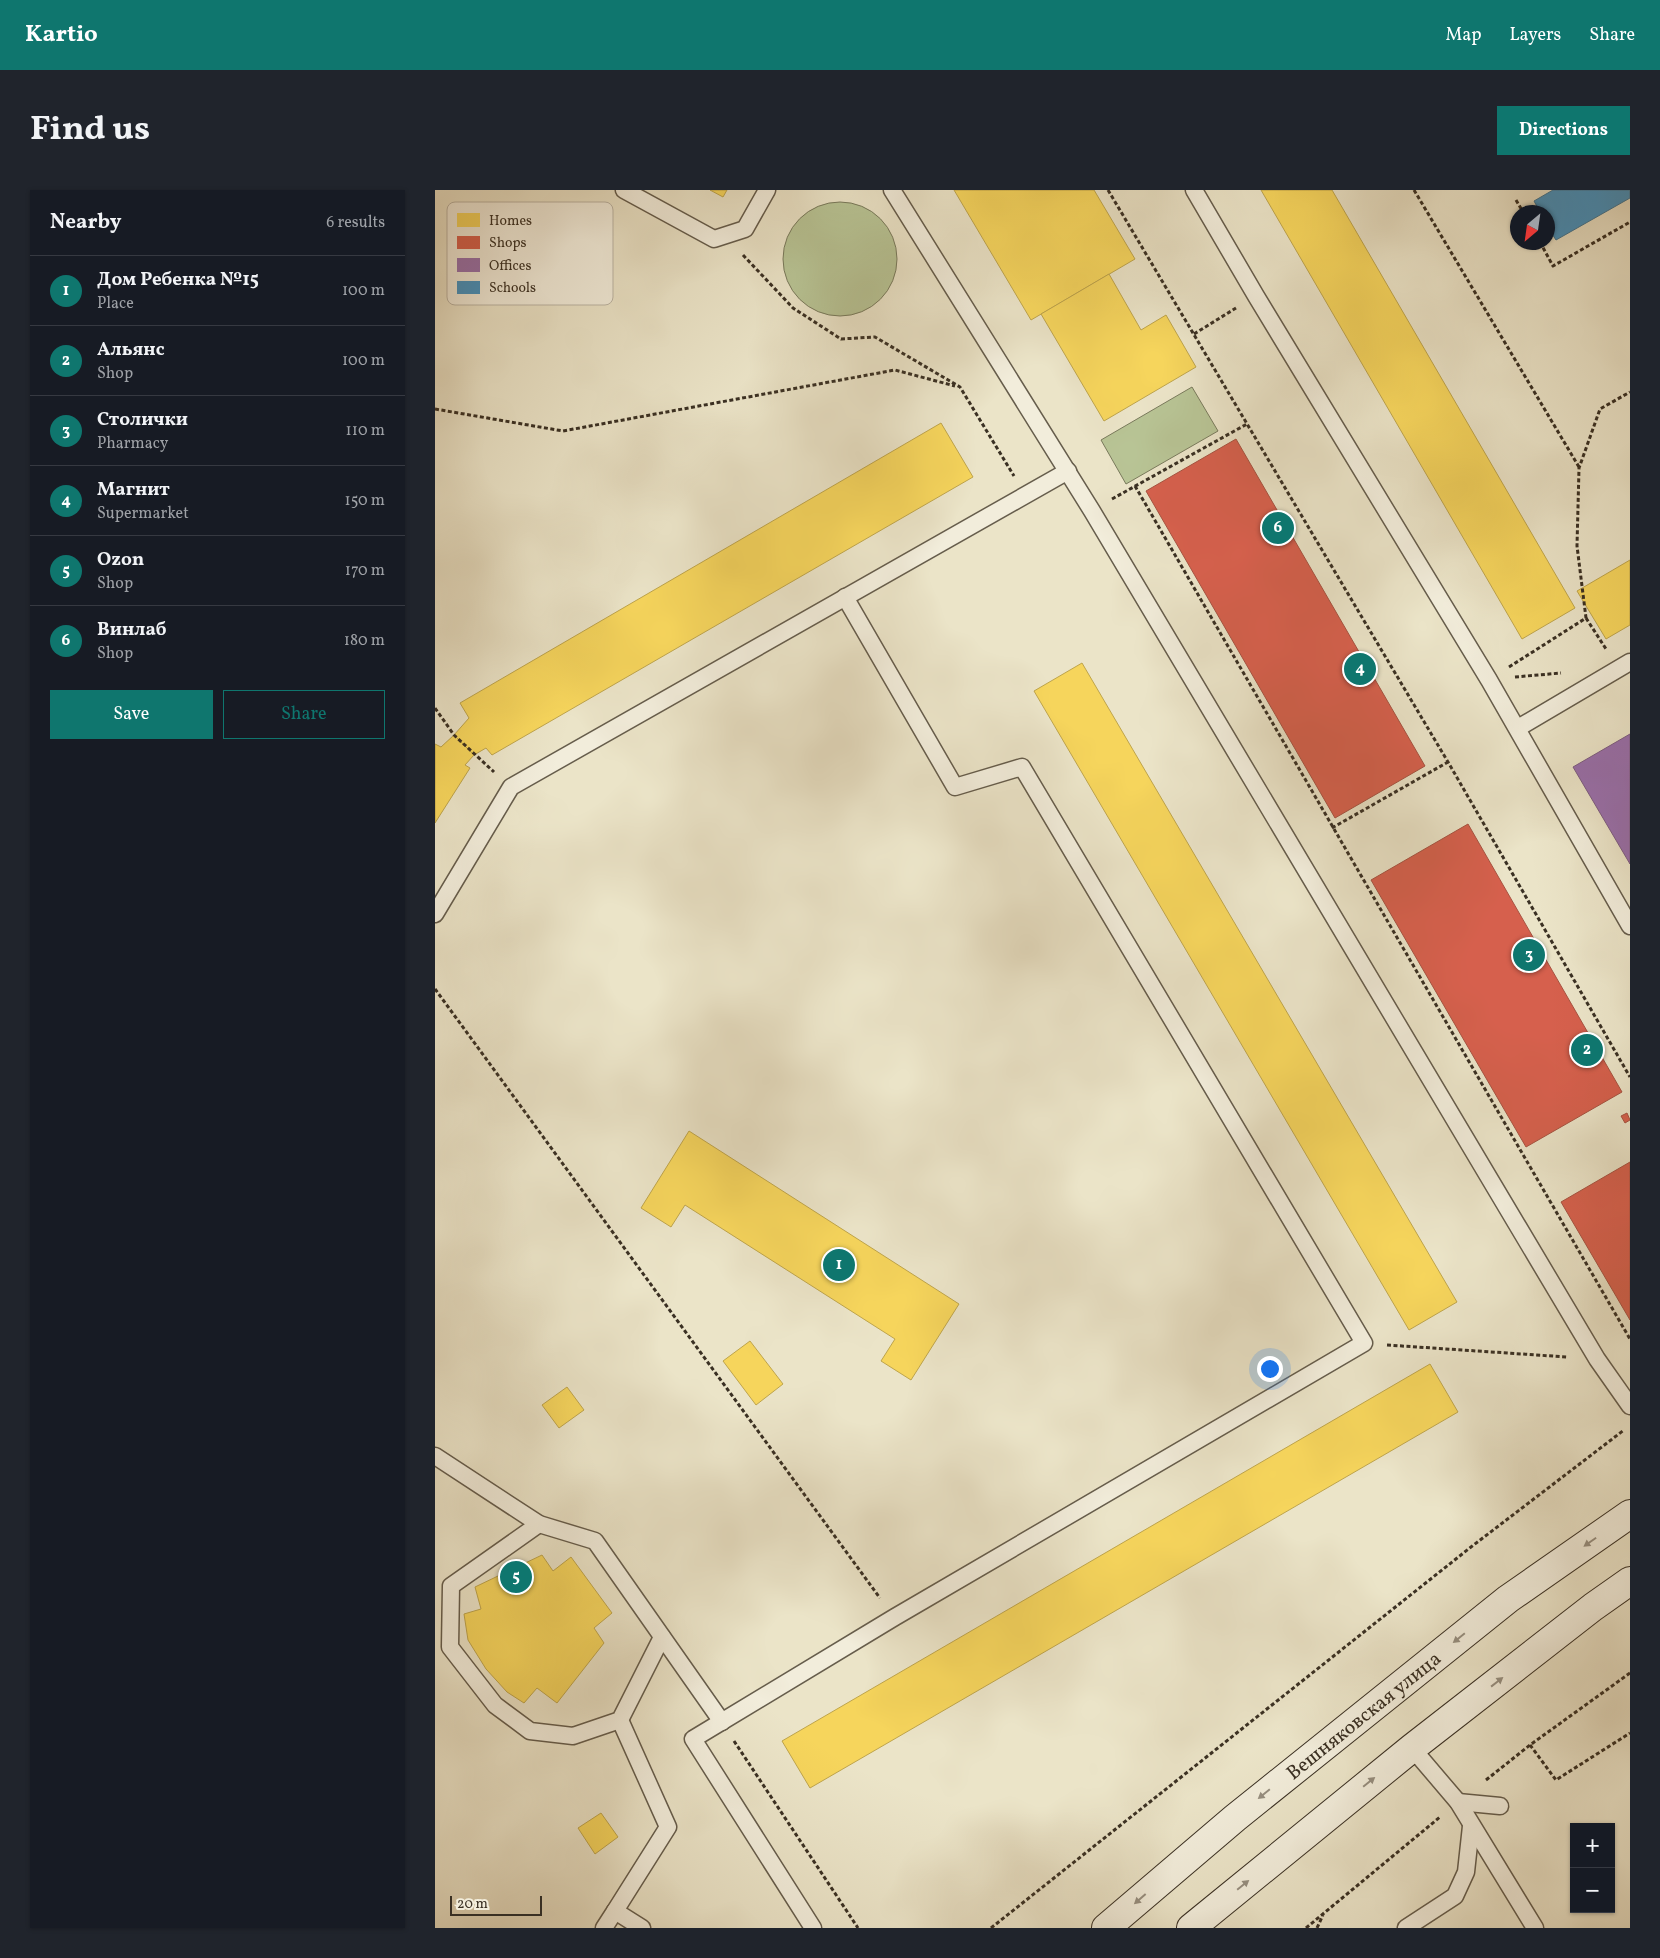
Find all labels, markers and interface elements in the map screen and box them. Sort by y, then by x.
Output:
text: Kartio [25,18,98,52]
text: Map [1445,23,1481,48]
text: Layers [1509,23,1561,48]
text: Share [1589,23,1635,48]
text: Find us [30,106,150,154]
button: Directions [1497,106,1630,155]
legend [447,202,613,305]
north arrow [1510,205,1555,250]
text: Nearby [50,208,121,237]
text: 6 results [326,212,385,234]
text: Homes [489,212,532,231]
text: Shops [489,234,527,253]
text: Offices [489,257,531,276]
text: Дом Ребенка №15 [97,267,259,293]
text: Schools [489,279,536,298]
text: 1 [63,280,69,302]
text: 100 m [342,280,385,302]
text: Place [97,293,134,315]
text: Альянс [97,337,165,363]
text: 2 [62,350,70,372]
text: 100 m [342,350,385,372]
text: Shop [97,363,133,385]
text: Столички [97,407,188,433]
text: 3 [62,420,70,442]
text: 110 m [346,420,385,442]
text: Pharmacy [97,433,168,455]
text: Магнит [97,477,170,503]
text: 4 [61,490,71,512]
text: 150 m [344,490,385,512]
text: Supermarket [97,503,189,525]
pin: 6 [1262,509,1294,547]
text: Ozon [97,547,144,573]
text: 5 [62,560,70,582]
text: 170 m [345,560,385,582]
text: Shop [97,573,133,595]
text: Винлаб [97,617,167,643]
text: 6 [62,630,70,652]
text: 180 m [344,630,385,652]
text: Shop [97,643,133,665]
pin: 4 [1344,650,1376,688]
button: Save [50,690,213,739]
button: Share [223,690,385,739]
pin: 3 [1513,936,1545,974]
pin: 2 [1571,1031,1603,1069]
pin: 1 [823,1246,855,1284]
your location [1257,1356,1283,1382]
one-way arrow [1583,1537,1597,1547]
pin: 5 [500,1558,532,1596]
one-way arrow [1453,1633,1466,1644]
street label: Вешняковская улица [1281,1646,1448,1787]
one-way arrow [1490,1676,1503,1687]
one-way arrow [1363,1777,1376,1788]
one-way arrow [1258,1789,1271,1800]
map controls [1570,1823,1615,1913]
button: + [1570,1823,1615,1868]
button: − [1570,1868,1615,1913]
one-way arrow [1236,1879,1249,1890]
scale bar [450,1893,543,1916]
one-way arrow [1134,1893,1146,1905]
text: 20 m [457,1895,488,1914]

